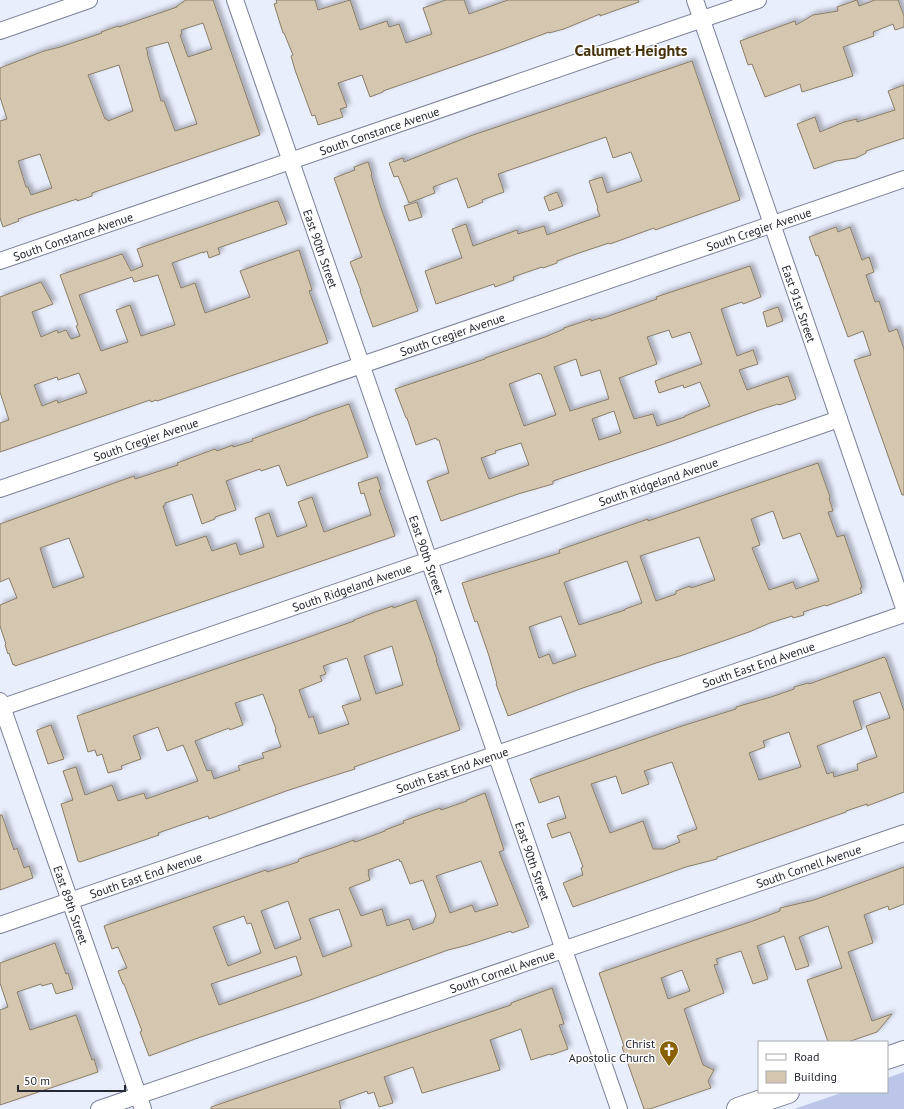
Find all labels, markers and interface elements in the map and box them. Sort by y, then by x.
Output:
district label: Calumet Heights [574,40,688,60]
street label: South Constance Avenue [317,103,441,158]
street label: South Cregier Avenue [704,204,813,254]
street label: East 90th Street [300,207,342,290]
street label: South Constance Avenue [11,208,135,264]
street label: East 91st Street [779,263,820,344]
street label: South Cregier Avenue [398,309,507,359]
street label: South Cregier Avenue [91,414,200,464]
street label: South Ridgeland Avenue [596,454,720,509]
street label: East 90th Street [406,513,448,596]
street label: South Ridgeland Avenue [290,559,413,614]
street label: South East End Avenue [700,638,816,690]
street label: South East End Avenue [394,743,510,796]
street label: East 90th Street [513,819,554,902]
street label: South Cornell Avenue [754,841,863,891]
street label: South East End Avenue [88,849,204,901]
street label: East 89th Street [51,863,92,946]
street label: South Cornell Avenue [447,946,557,996]
place label: Christ Apostolic Church [569,1036,655,1065]
church icon: Christ Apostolic Church [658,1039,680,1067]
legend [758,1041,888,1093]
text: Road [794,1049,819,1064]
scale bar [18,1067,125,1093]
text: Building [794,1069,837,1084]
text: 50 m [24,1073,50,1088]

